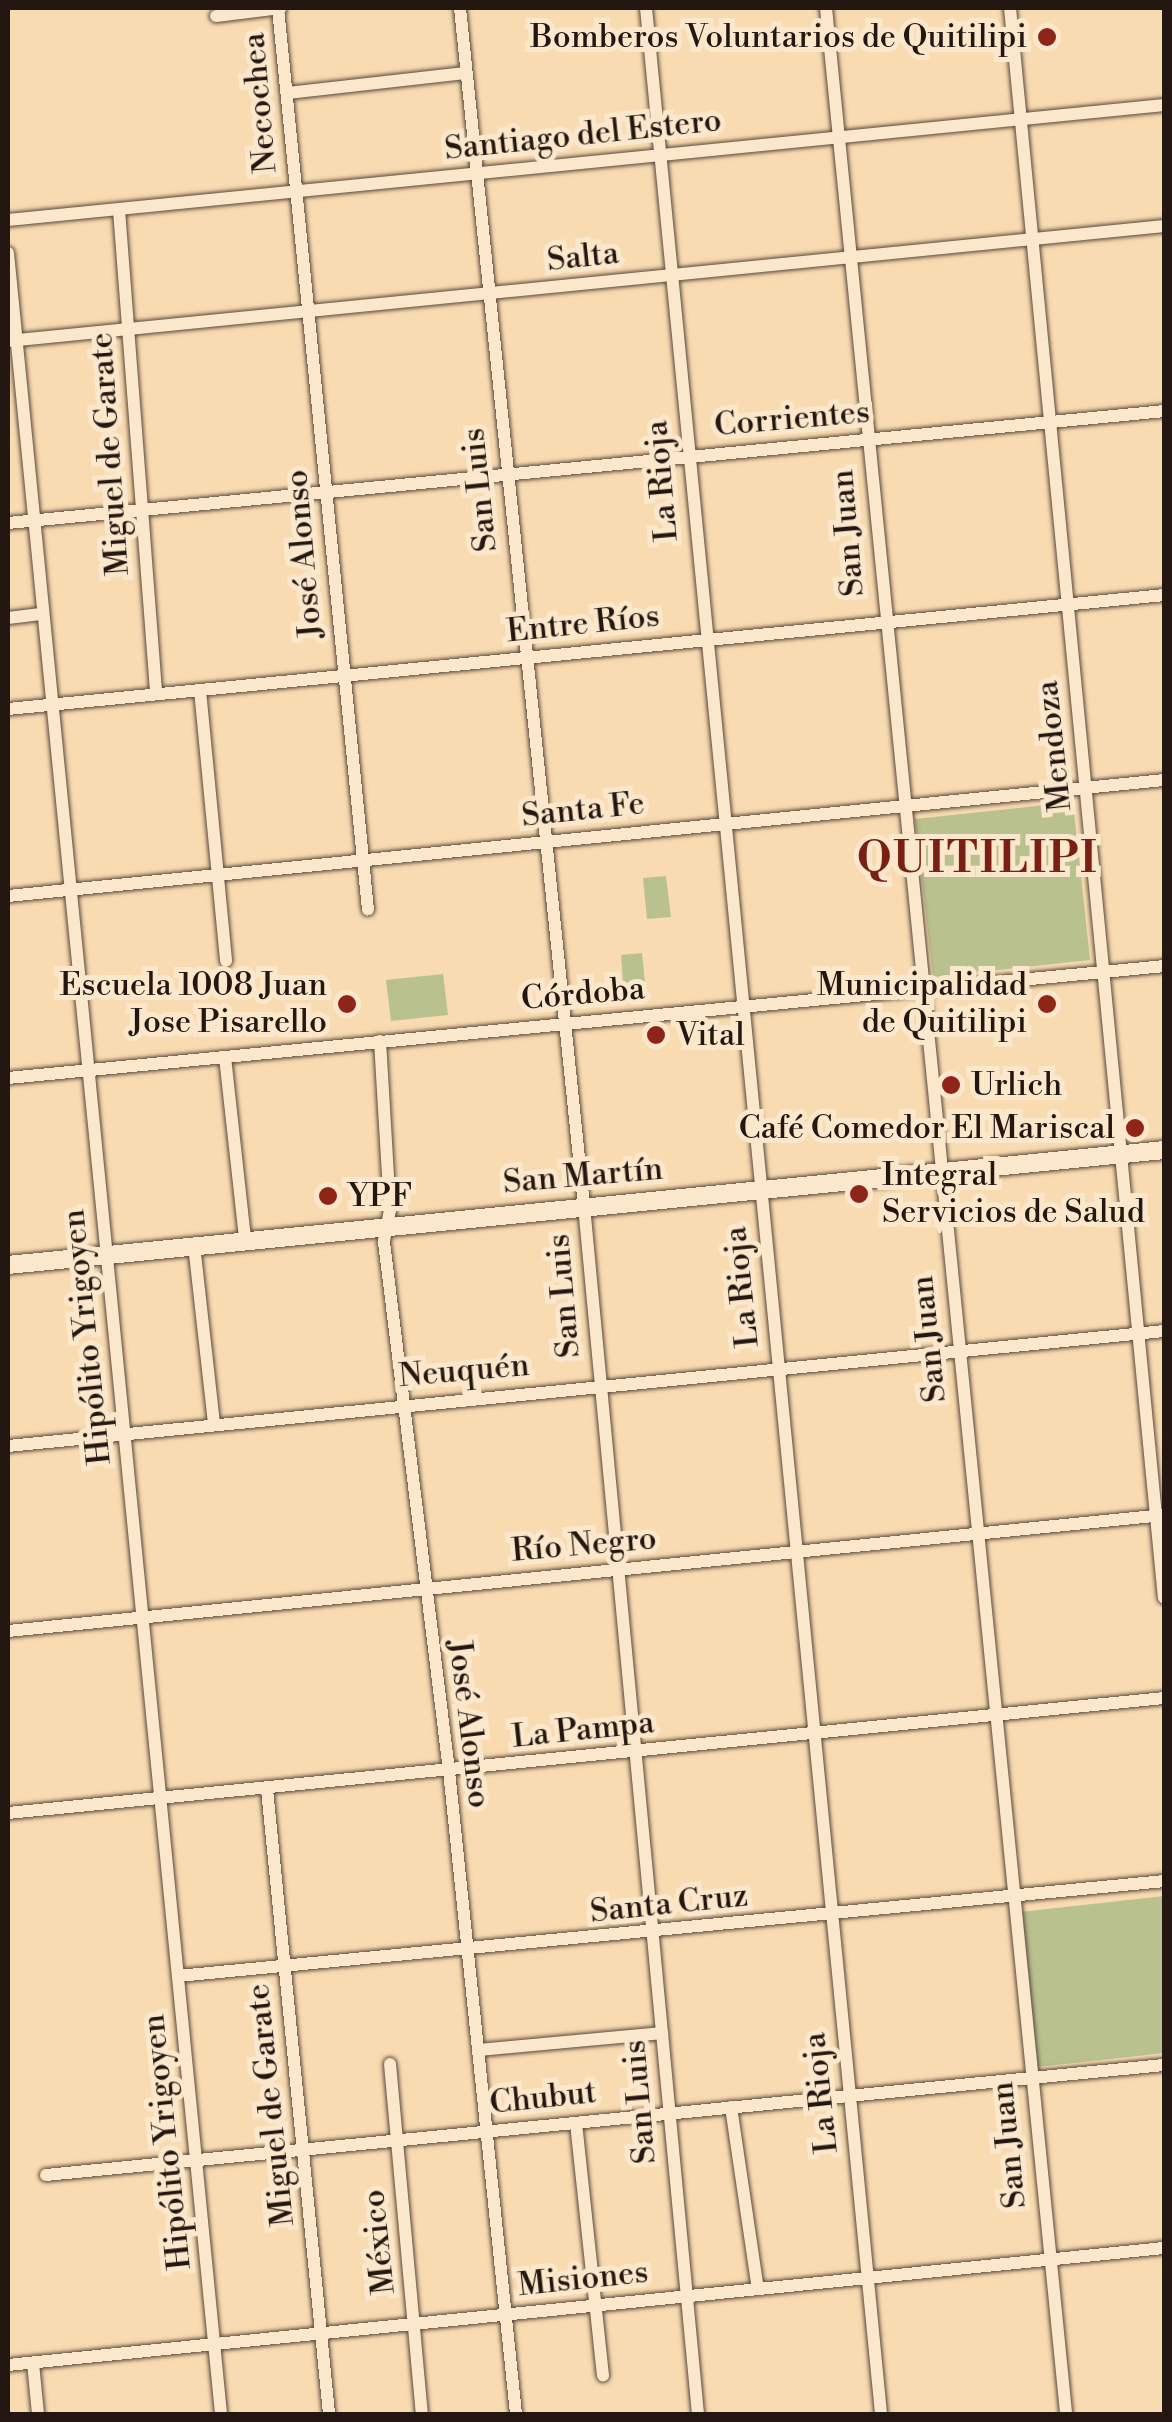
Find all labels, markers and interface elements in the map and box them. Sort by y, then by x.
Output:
place label: Bomberos Voluntarios de Quitilipi [530,18,1027,56]
marker: Bomberos Voluntarios de Quitilipi [1036,26,1058,48]
street label: Necochea [235,31,285,175]
street label: Santiago del Estero [443,101,723,169]
street label: Salta [545,234,621,280]
street label: Miguel de Garate [82,331,138,577]
street label: Corrientes [713,393,871,445]
street label: La Rioja [638,419,686,543]
street label: San Luis [454,426,506,554]
street label: José Alonso [278,468,330,640]
street label: San Juan [823,468,873,598]
street label: Entre Ríos [505,597,661,651]
street label: Mendoza [1028,679,1080,813]
street label: Santa Fe [520,784,646,836]
district label: QUITILIPI [857,835,1099,885]
place label: Escuela 1008 Juan Jose Pisarello [59,967,327,1042]
place label: Municipalidad de Quitilipi [817,967,1027,1042]
street label: Córdoba [519,969,647,1019]
marker: Escuela 1008 Juan Jose Pisarello [336,993,358,1015]
marker: Municipalidad de Quitilipi [1036,993,1058,1015]
place label: Vital [676,1016,745,1054]
marker: Vital [645,1024,667,1046]
place label: Urlich [971,1066,1062,1104]
marker: Urlich [940,1074,962,1096]
place label: Café Comedor El Mariscal [739,1109,1115,1147]
marker: Café Comedor El Mariscal [1124,1117,1146,1139]
street label: San Martín [501,1150,665,1202]
place label: Integral Servicios de Salud [882,1157,1145,1232]
place label: YPF [348,1177,412,1215]
marker: Integral Servicios de Salud [846,1181,872,1207]
marker: YPF [317,1185,339,1207]
street label: Hipólito Yrigoyen [54,1207,120,1467]
street label: La Rioja [717,1225,767,1349]
street label: San Luis [539,1232,589,1360]
street label: San Juan [903,1274,955,1404]
street label: Neuquén [397,1346,531,1396]
street label: Río Negro [510,1520,658,1570]
street label: José Alonso [440,1638,498,1810]
street label: La Pampa [510,1703,656,1757]
street label: Santa Cruz [588,1877,750,1931]
street label: Miguel de Garate [239,1982,303,2228]
street label: Hipólito Yrigoyen [134,2012,200,2272]
street label: La Rioja [796,2031,846,2155]
street label: San Luis [615,2038,665,2166]
street label: Chubut [488,2073,598,2123]
street label: San Juan [983,2080,1035,2210]
street label: México [354,2188,404,2296]
street label: Misiones [516,2253,650,2305]

